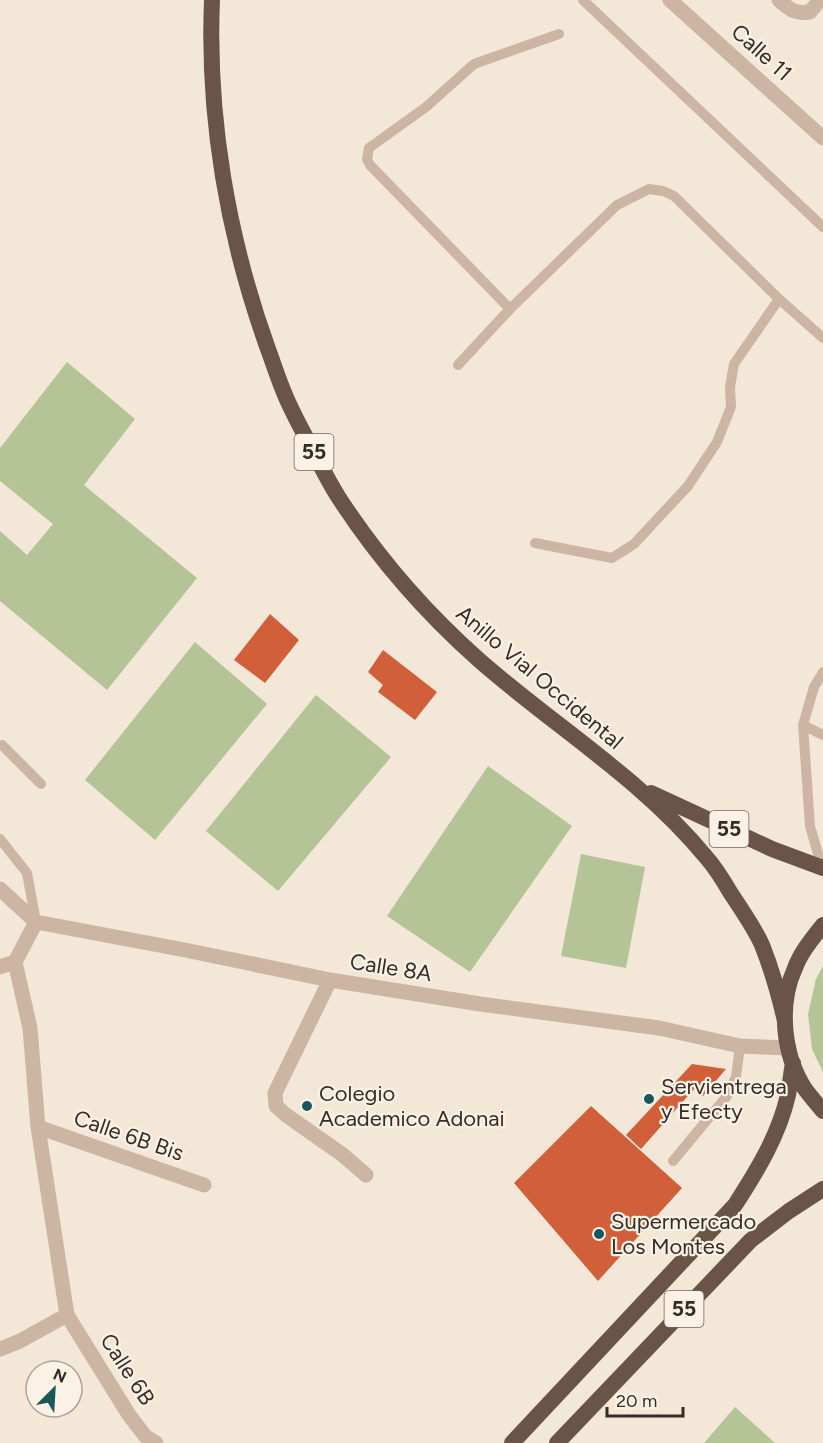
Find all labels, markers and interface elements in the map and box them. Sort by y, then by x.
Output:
street label: Calle 11 [726,18,798,87]
road number: 55 [294,434,334,470]
street label: Anillo Vial Occidental [451,600,629,755]
road number: 55 [710,811,748,847]
street label: Calle 8A [348,948,434,987]
place label: Servientrega y Efecty [661,1073,787,1125]
place label: Colegio Academico Adonai [319,1080,505,1132]
marker: Servientrega y Efecty [642,1092,656,1106]
marker: Colegio Academico Adonai [300,1099,314,1113]
street label: Calle 6B Bis [70,1104,187,1167]
place label: Supermercado Los Montes [611,1208,756,1260]
marker: Supermercado Los Montes [592,1227,606,1241]
road number: 55 [664,1291,704,1327]
street label: Calle 6B [94,1328,161,1410]
north arrow [24,1359,84,1419]
text: N [50,1365,69,1387]
scale bar [607,1380,684,1418]
text: 20 m [616,1390,657,1412]

